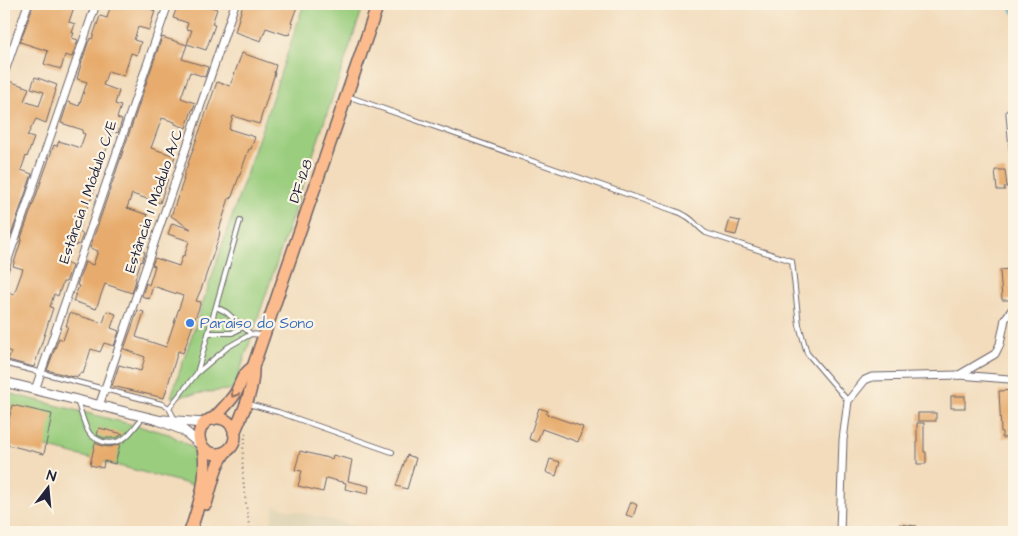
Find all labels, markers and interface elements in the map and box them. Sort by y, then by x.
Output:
street label: Estância 1 Módulo C/E [54,117,122,266]
street label: Estância 1 Módulo A/C [120,126,189,276]
street label: DF-128 [284,156,318,206]
place label: Paraíso do Sono [200,313,314,334]
marker: Paraíso do Sono [184,317,196,329]
one-way arrow [231,388,240,397]
north arrow [22,464,72,514]
text: N [44,466,58,487]

